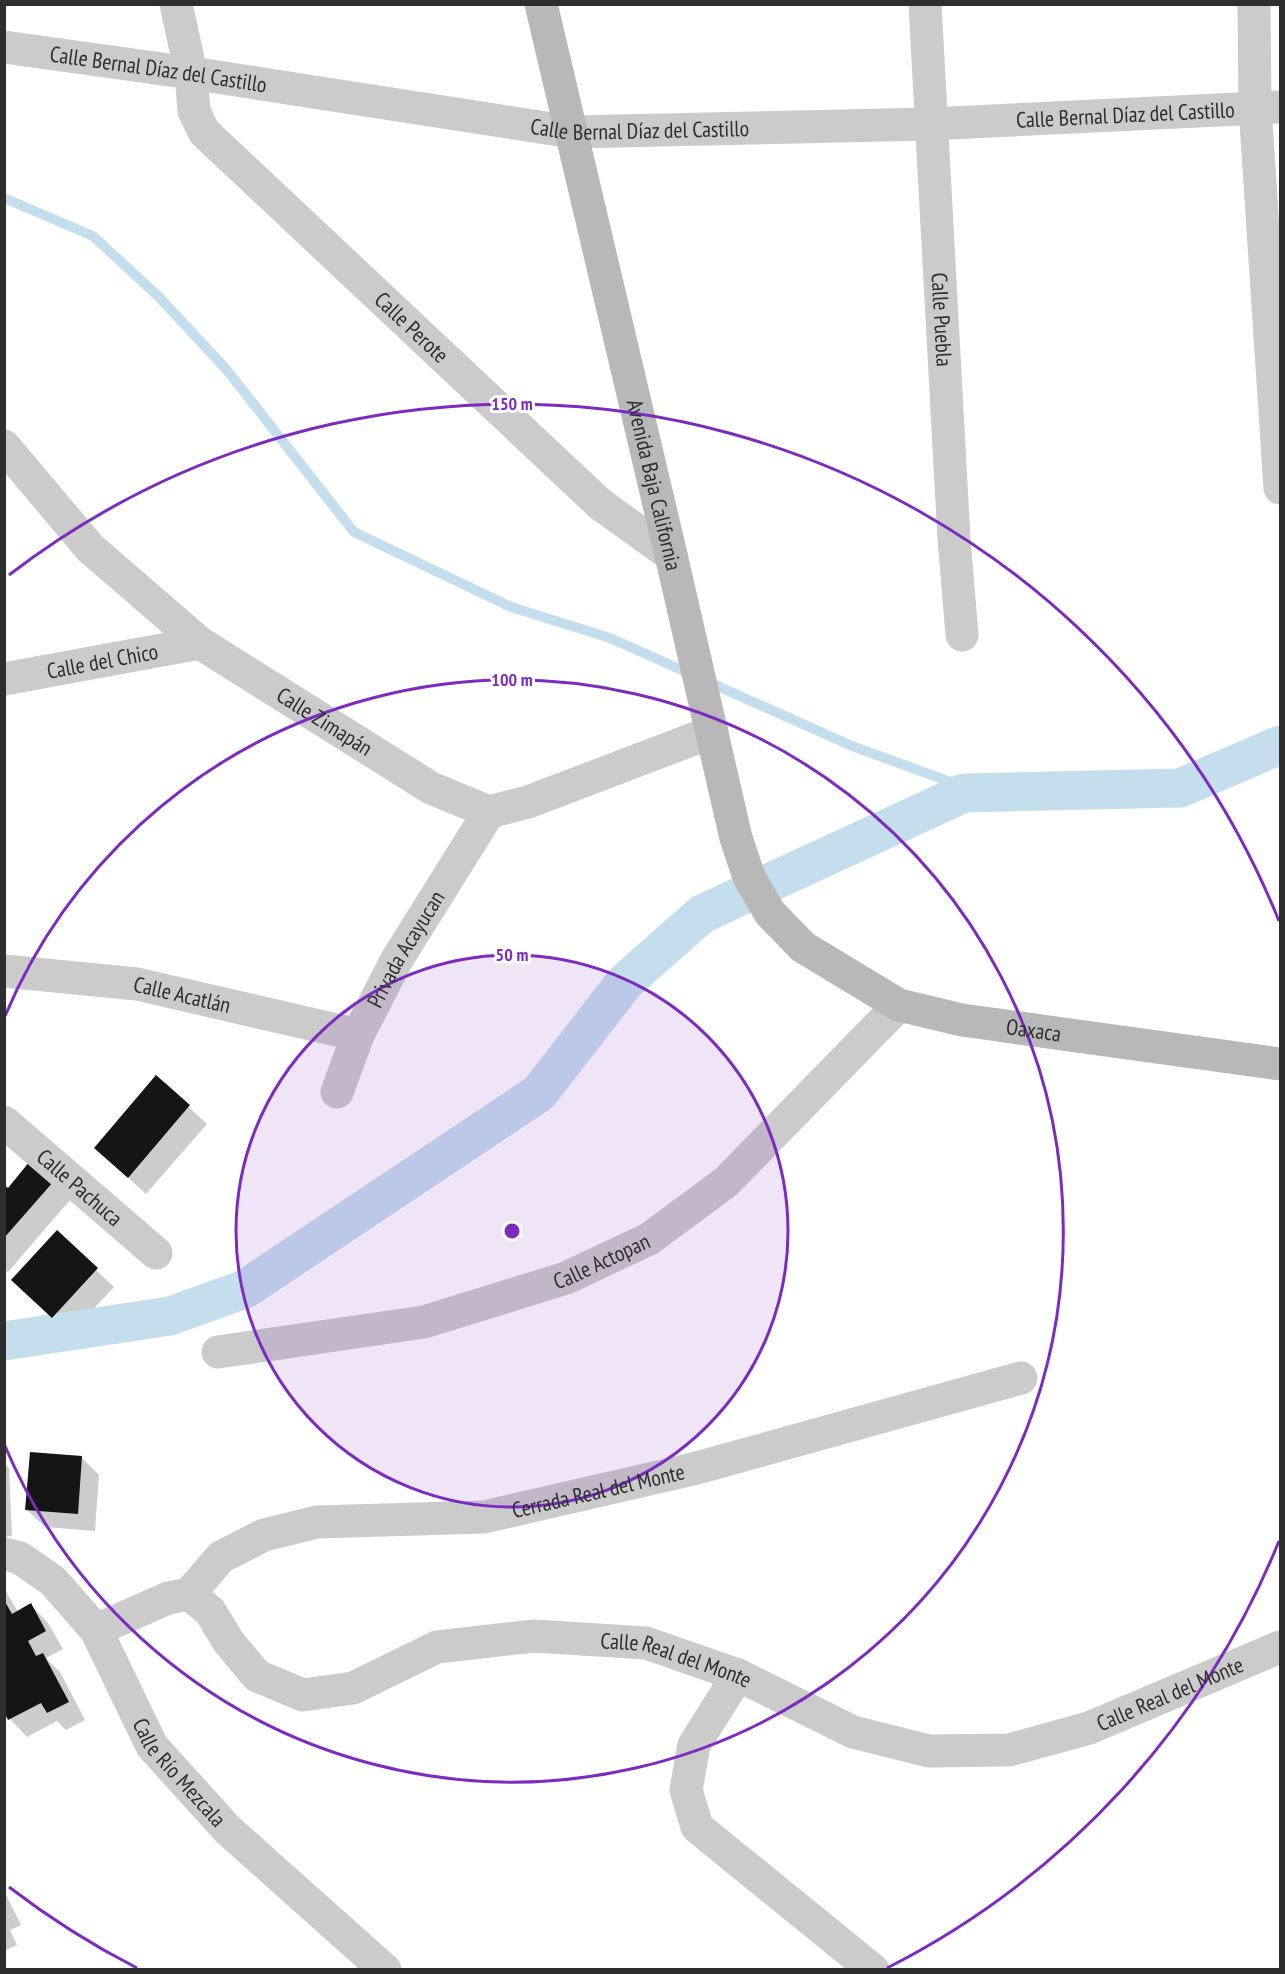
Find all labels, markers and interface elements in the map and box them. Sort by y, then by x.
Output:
street label: Calle Bernal Díaz del Castillo [48,40,269,99]
street label: Calle Bernal Díaz del Castillo [1015,95,1235,134]
street label: Calle Bernal Díaz del Castillo [529,112,749,146]
street label: Calle Puebla [926,272,959,367]
street label: Calle Perote [369,286,455,369]
text: 150 m [491,392,533,415]
street label: Avenida Baja California [621,396,688,573]
street label: Calle del Chico [44,637,160,685]
text: 100 m [491,668,533,691]
street label: Calle Zimapán [272,681,378,762]
street label: Privada Acayucan [361,885,451,1012]
text: 50 m [496,943,528,966]
street label: Calle Acatlán [131,970,233,1019]
street label: Oaxaca [1004,1012,1063,1048]
street label: Calle Pachuca [31,1143,128,1232]
centre of rings [502,1221,522,1241]
street label: Calle Actopan [550,1227,654,1295]
street label: Cerrada Real del Monte [509,1457,687,1524]
street label: Calle Real del Monte [600,1626,757,1694]
street label: Calle Real del Monte [1092,1650,1247,1737]
street label: Calle Río Mezcala [127,1713,232,1832]

